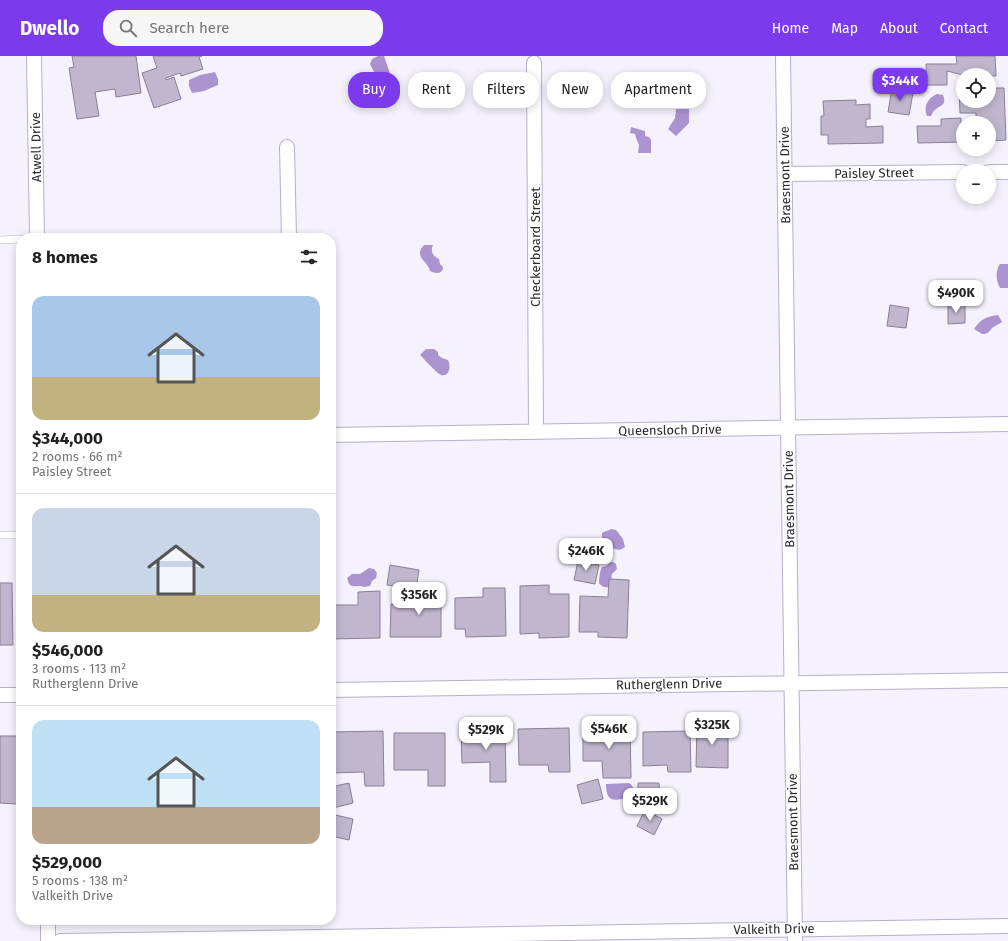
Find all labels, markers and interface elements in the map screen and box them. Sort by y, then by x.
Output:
search box [103,10,383,46]
text: Dwello [20,17,79,40]
icon: search [117,17,139,39]
text: Search here [149,19,230,37]
text: Home [772,20,809,37]
text: Map [831,20,858,37]
text: About [880,20,918,37]
text: Contact [940,20,988,37]
pin: $344K [872,68,928,102]
map controls [956,68,996,204]
button: locate [956,68,996,108]
chip: Buy [348,72,400,108]
chip: Rent [408,72,465,108]
chip: Filters [473,72,539,108]
chip: New [547,72,603,108]
chip: Apartment [611,72,706,108]
text: $344K [882,73,918,88]
street label: Atwell Drive [28,112,44,182]
button: + [956,116,996,156]
street label: Braesmont Drive [777,126,793,224]
button: − [956,164,996,204]
street label: Paisley Street [834,165,914,181]
street label: Checkerboard Street [528,187,543,307]
icon: filters [298,246,320,268]
text: 8 homes [32,247,98,268]
pin: $490K [928,280,984,314]
text: $490K [937,285,975,300]
icon: home [140,322,212,394]
street label: Queensloch Drive [618,422,722,438]
text: $344,000 [32,428,103,449]
text: 2 rooms · 66 m² [32,449,123,464]
street label: Braesmont Drive [781,450,797,548]
text: Paisley Street [32,464,112,479]
icon: home [140,534,212,606]
pin: $246K [558,538,614,572]
text: $246K [568,543,604,558]
pin: $356K [391,582,447,616]
text: $356K [401,587,437,602]
text: $546,000 [32,640,103,661]
text: 3 rooms · 113 m² [32,661,126,676]
text: Rutherglenn Drive [32,676,138,691]
street label: Rutherglenn Drive [616,676,722,692]
pin: $325K [684,712,740,746]
pin: $546K [581,716,637,750]
pin: $529K [458,717,514,751]
text: $325K [694,717,730,732]
text: $546K [590,721,628,736]
text: $529K [468,722,504,737]
icon: home [140,746,212,818]
street label: Braesmont Drive [785,773,801,871]
pin: $529K [622,788,678,822]
text: $529K [632,793,668,808]
text: $529,000 [32,852,102,873]
text: 5 rooms · 138 m² [32,873,128,888]
text: Valkeith Drive [32,888,113,903]
street label: Valkeith Drive [733,921,815,937]

